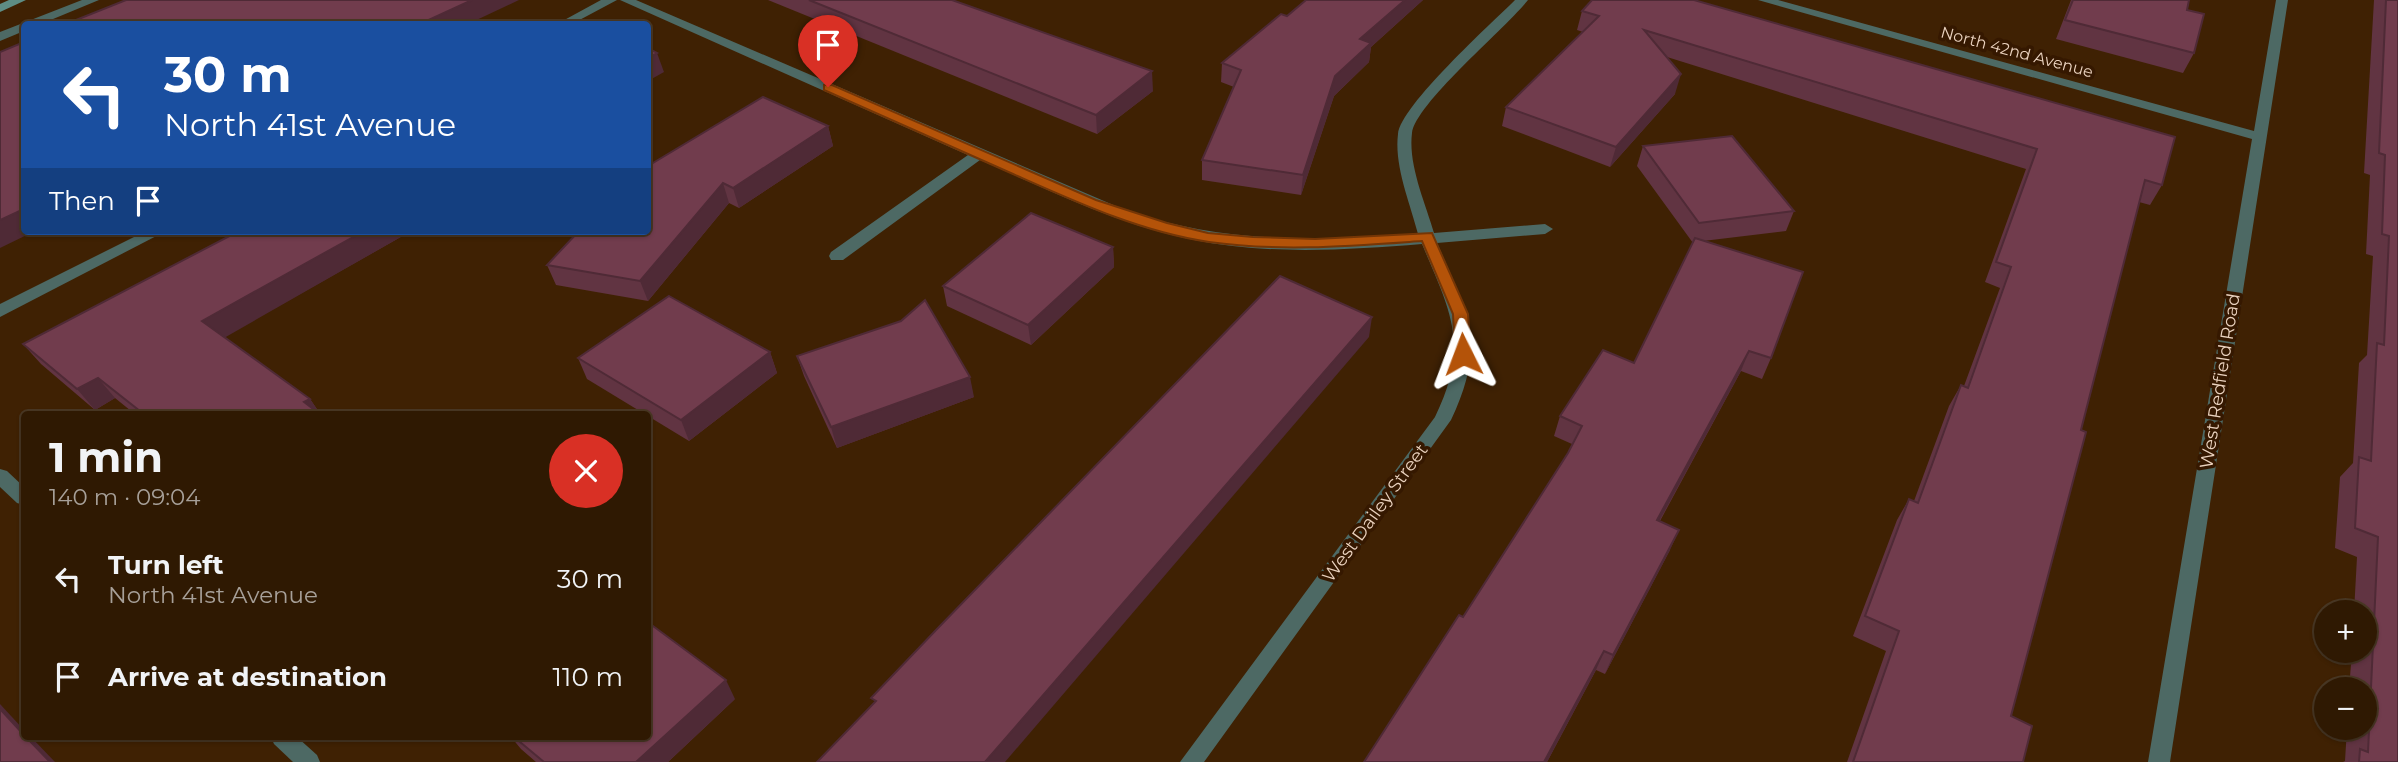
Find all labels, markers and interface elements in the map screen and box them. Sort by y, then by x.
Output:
pin [798,15,858,87]
street label: North 42nd Avenue [1939,22,2095,82]
icon: arrive [809,26,847,64]
text: 30 m [164,45,292,104]
icon: left [49,49,140,140]
text: North 41st Avenue [164,105,456,144]
icon: arrive [129,182,167,220]
text: Then [49,185,115,217]
street label: West Redfield Road [2195,292,2245,470]
position arrow [1426,317,1500,391]
text: 1 min [49,431,163,483]
button: close [549,434,623,508]
street label: West Dailey Street [1317,440,1433,586]
text: 140 m · 09:04 [49,483,201,511]
text: Turn left [108,549,224,581]
icon: left [49,560,87,598]
text: 30 m [557,563,623,595]
text: North 41st Avenue [108,581,318,609]
map controls [2314,600,2377,740]
button: + [2314,600,2377,663]
icon: arrive [49,658,87,696]
text: Arrive at destination [108,661,387,693]
text: 110 m [553,661,623,693]
button: − [2314,677,2377,740]

